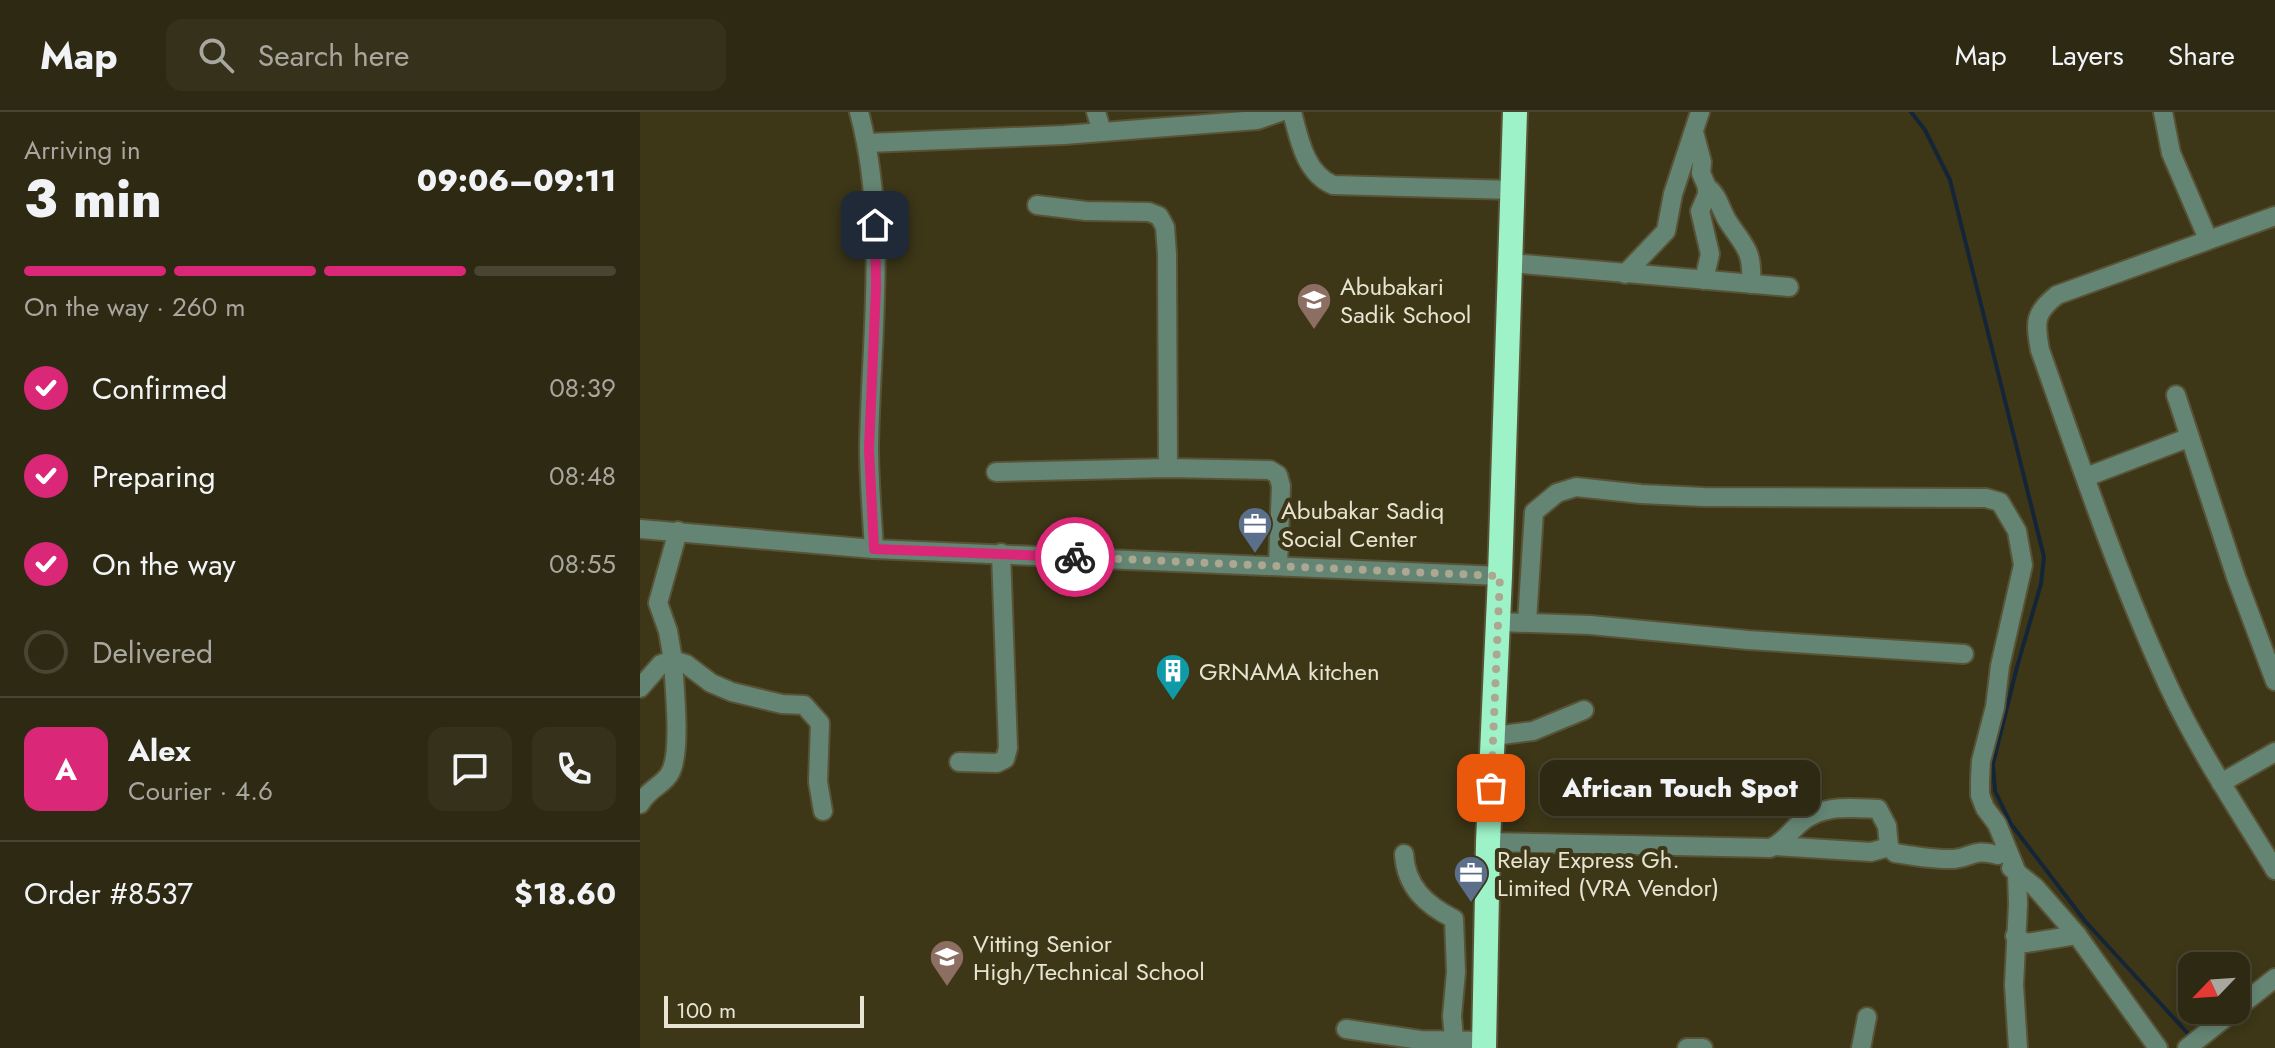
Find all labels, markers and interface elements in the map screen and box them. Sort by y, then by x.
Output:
search box [166,19,726,91]
text: Map [40,28,118,83]
icon: search [194,33,238,77]
text: Search here [258,34,410,77]
text: Map [1955,35,2007,76]
text: Layers [2051,35,2124,76]
text: Share [2168,35,2235,76]
text: Arriving in [24,131,141,169]
text: 09:06–09:11 [417,159,616,202]
text: 3 min [24,161,162,237]
pin [841,191,909,259]
icon: home [853,203,897,247]
place label: Abubakari Sadik School [1340,269,1471,332]
school or university icon: Abubakari Sadik School [1295,281,1333,331]
text: On the way · 260 m [24,288,245,326]
icon: check [24,366,68,410]
text: Confirmed [92,367,227,410]
text: 08:39 [549,369,616,407]
icon: check [24,454,68,498]
text: Preparing [92,455,216,498]
text: 08:48 [549,457,616,495]
place label: Abubakar Sadiq Social Center [1281,493,1444,556]
office icon: Abubakar Sadiq Social Center [1236,505,1274,555]
courier [1035,517,1115,597]
icon: bike [1053,535,1097,579]
icon: check [24,542,68,586]
text: On the way [92,543,236,586]
text: 08:55 [549,545,616,583]
text: Delivered [92,631,213,674]
building icon: GRNAMA kitchen [1154,652,1192,702]
place label: GRNAMA kitchen [1199,654,1380,689]
button: chat [428,727,512,811]
button: phone [532,727,616,811]
text: Alex [128,729,191,772]
text: A [55,748,77,791]
pin [1457,754,1525,822]
callout: African Touch Spot [1539,760,1819,816]
icon: bag [1469,766,1513,810]
text: African Touch Spot [1562,769,1798,807]
text: Courier · 4.6 [128,772,273,810]
place label: Relay Express Gh. Limited (VRA Vendor) [1497,842,1719,905]
office icon: Relay Express Gh. Limited (VRA Vendor) [1452,854,1490,904]
text: Order #8537 [24,872,193,915]
text: $18.60 [514,872,616,915]
place label: Vitting Senior High/Technical School [973,926,1205,989]
school or university icon: Vitting Senior High/Technical School [928,938,966,988]
north arrow [2178,952,2250,1024]
map controls [2178,952,2250,1024]
scale bar [664,992,864,1028]
text: 100 m [676,994,736,1026]

